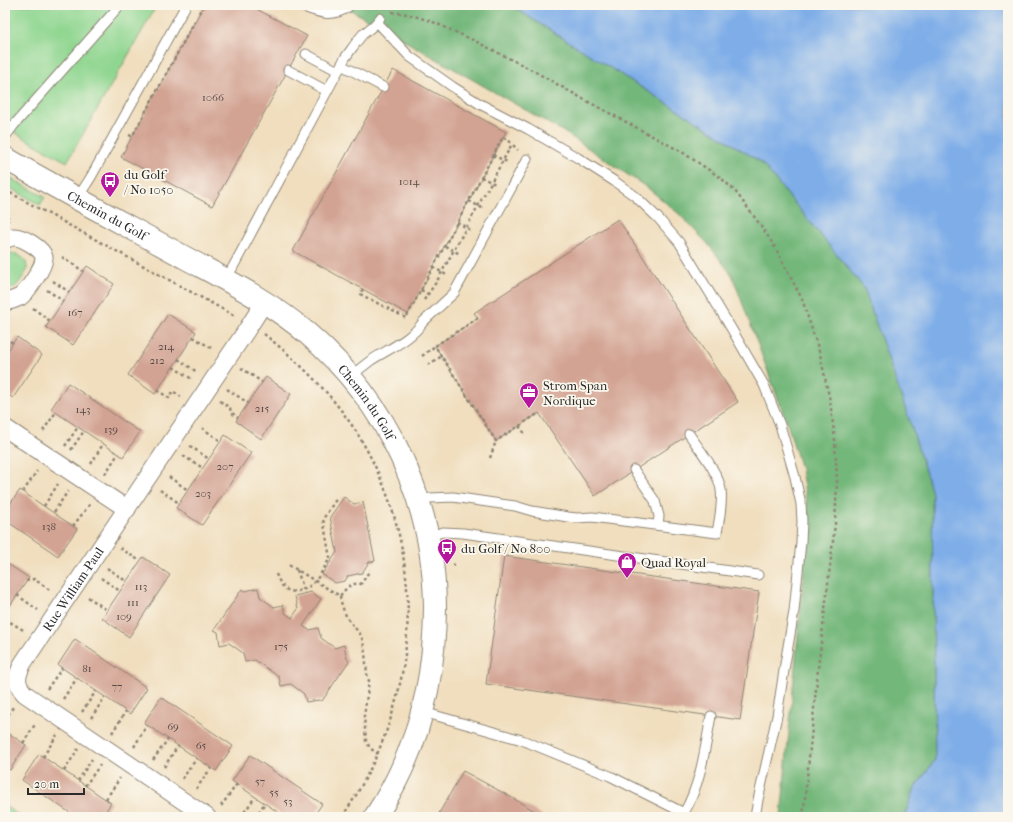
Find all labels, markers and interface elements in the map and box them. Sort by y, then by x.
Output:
house number: 1066 [202,91,224,104]
place label: du Golf / No 1050 [123,167,173,197]
bus stop icon: du Golf / No 1050 [99,170,121,198]
house number: 1014 [399,175,420,188]
street label: Chemin du Golf [65,187,152,244]
house number: 167 [67,306,83,319]
house number: 214 [158,340,175,353]
house number: 212 [149,354,165,367]
street label: Chemin du Golf [335,361,400,444]
place label: Strom Span Nordique [543,378,608,408]
office icon: Strom Span Nordique [518,381,540,409]
house number: 215 [255,402,269,415]
house number: 143 [76,403,90,416]
house number: 139 [104,423,118,436]
house number: 207 [216,460,234,473]
house number: 203 [195,487,211,500]
house number: 138 [42,520,56,533]
bus stop icon: du Golf / No 800 [436,537,458,565]
place label: du Golf / No 800 [461,541,550,556]
street label: Rue William-Paul [39,544,107,634]
shop icon: Quad Royal [616,551,638,579]
place label: Quad Royal [641,555,706,570]
house number: 113 [135,580,147,593]
house number: 111 [127,596,139,609]
house number: 109 [116,610,132,623]
house number: 175 [274,640,288,653]
house number: 81 [82,662,92,675]
house number: 77 [112,680,122,693]
house number: 69 [167,720,179,733]
house number: 65 [196,739,207,752]
scale bar [28,770,84,796]
house number: 57 [255,775,265,788]
text: 20 m [34,777,59,791]
house number: 55 [269,786,279,799]
house number: 53 [283,795,293,808]

